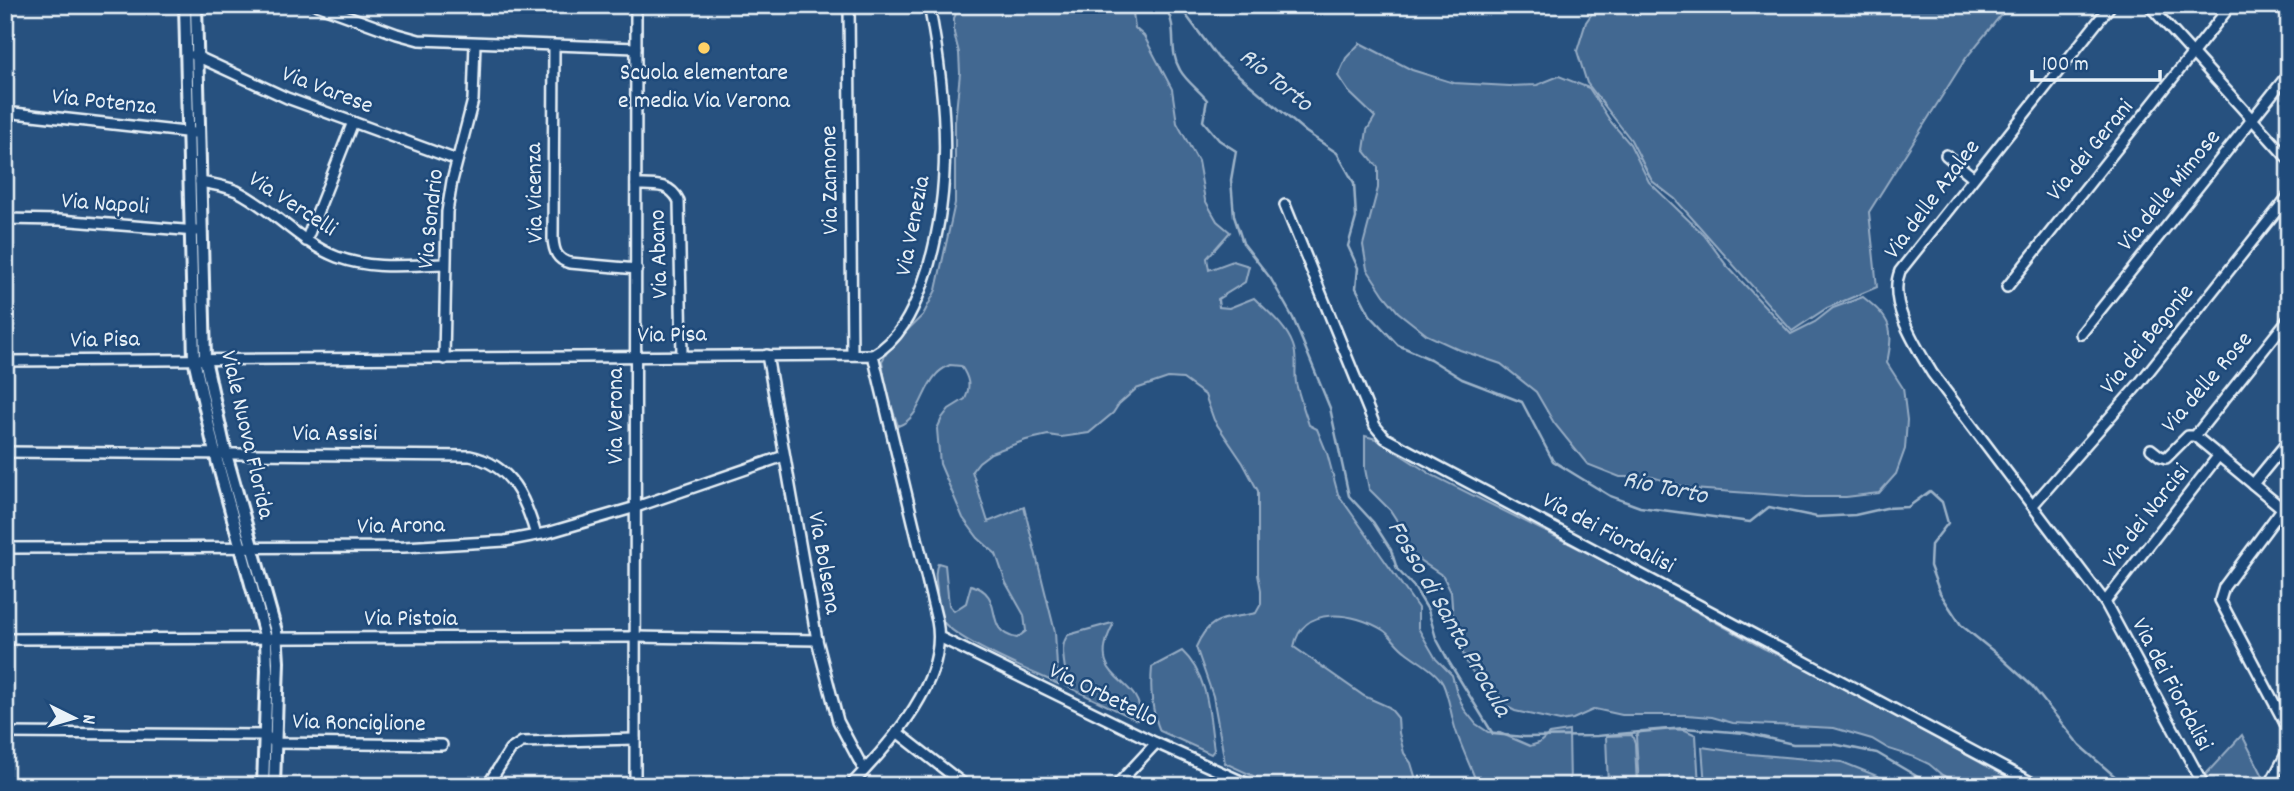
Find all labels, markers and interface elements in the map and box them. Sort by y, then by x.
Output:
scale bar [2032,38,2159,82]
marker: Scuola elementare e media Via Verona [696,40,712,56]
water label: Rio Torto [1230,40,1321,123]
text: 100 m [2042,51,2089,81]
place label: Scuola elementare e media Via Verona [618,57,791,119]
street label: Via Varese [276,58,378,124]
street label: Via Potenza [50,81,159,125]
street label: Via dei Gerani [2039,93,2143,209]
street label: Via delle Mimose [2110,123,2230,259]
street label: Via Zannone [813,125,849,235]
street label: Via delle Azalee [1877,133,1989,267]
street label: Via Vicenza [518,142,554,243]
street label: Via Vercelli [241,164,343,246]
street label: Via Sondrio [410,167,454,271]
street label: Via Venezia [888,172,940,279]
street label: Via Napoli [60,185,150,225]
street label: Via Abano [641,209,679,299]
street label: Via dei Begonie [2093,277,2203,403]
street label: Via Pisa [637,318,708,354]
street label: Via Pisa [70,323,141,359]
street label: Via delle Rose [2154,325,2262,441]
street label: Viale Nuova Florida [210,348,282,523]
street label: Via Verona [600,367,634,464]
street label: Via Assisi [293,418,377,452]
street label: Via dei Narcisi [2095,457,2199,577]
water label: Rio Torto [1619,462,1712,516]
street label: Via dei Fiordalisi [1535,485,1681,583]
street label: Via Arona [357,509,446,545]
street label: Via Bolsena [797,509,849,618]
water label: Fosso di Santa Procula [1376,514,1520,726]
street label: Via Pistoia [364,603,458,637]
street label: Via dei Fiordalisi [2122,612,2220,758]
street label: Via Orbetello [1043,655,1163,737]
north arrow [38,682,108,752]
street label: Via Ronciglione [292,706,426,742]
text: N [74,713,101,725]

